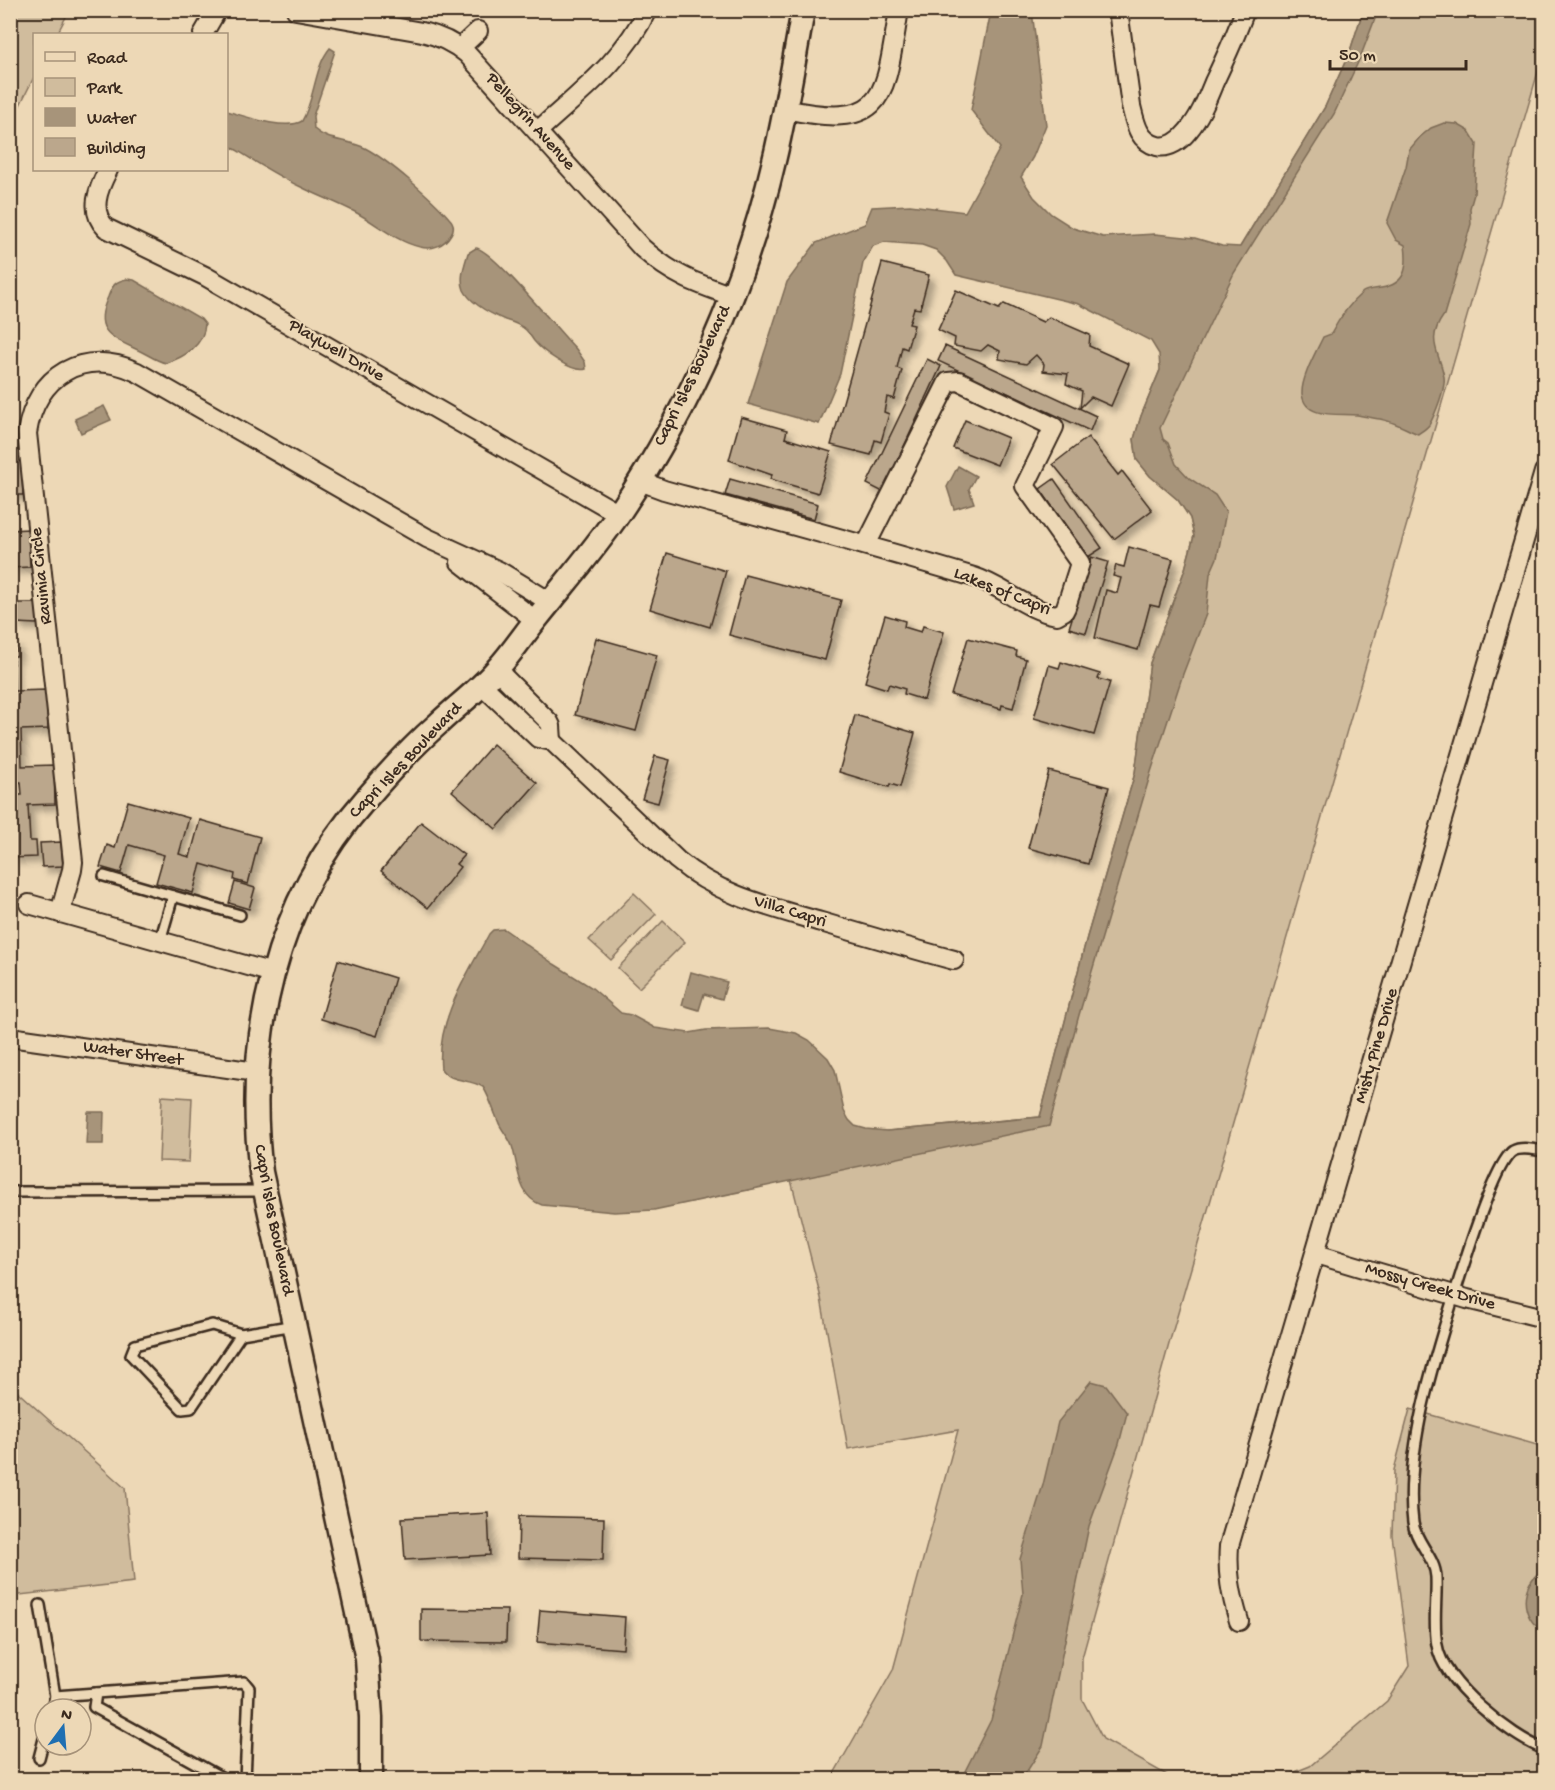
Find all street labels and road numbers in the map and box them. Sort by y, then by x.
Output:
street label: Pellegrin Avenue [480,68,580,176]
street label: Capri Isles Boulevard [650,301,737,450]
street label: Playwell Drive [283,315,388,387]
street label: Ravinia Circle [26,526,58,626]
street label: Lakes of Capri [950,563,1054,621]
street label: Capri Isles Boulevard [345,698,468,823]
street label: Villa Capri [750,891,829,933]
street label: Misty Pine Drive [1351,985,1404,1106]
street label: Water Street [82,1037,186,1072]
street label: Capri Isles Boulevard [248,1143,298,1299]
street label: Mossy Creek Drive [1362,1258,1498,1316]

